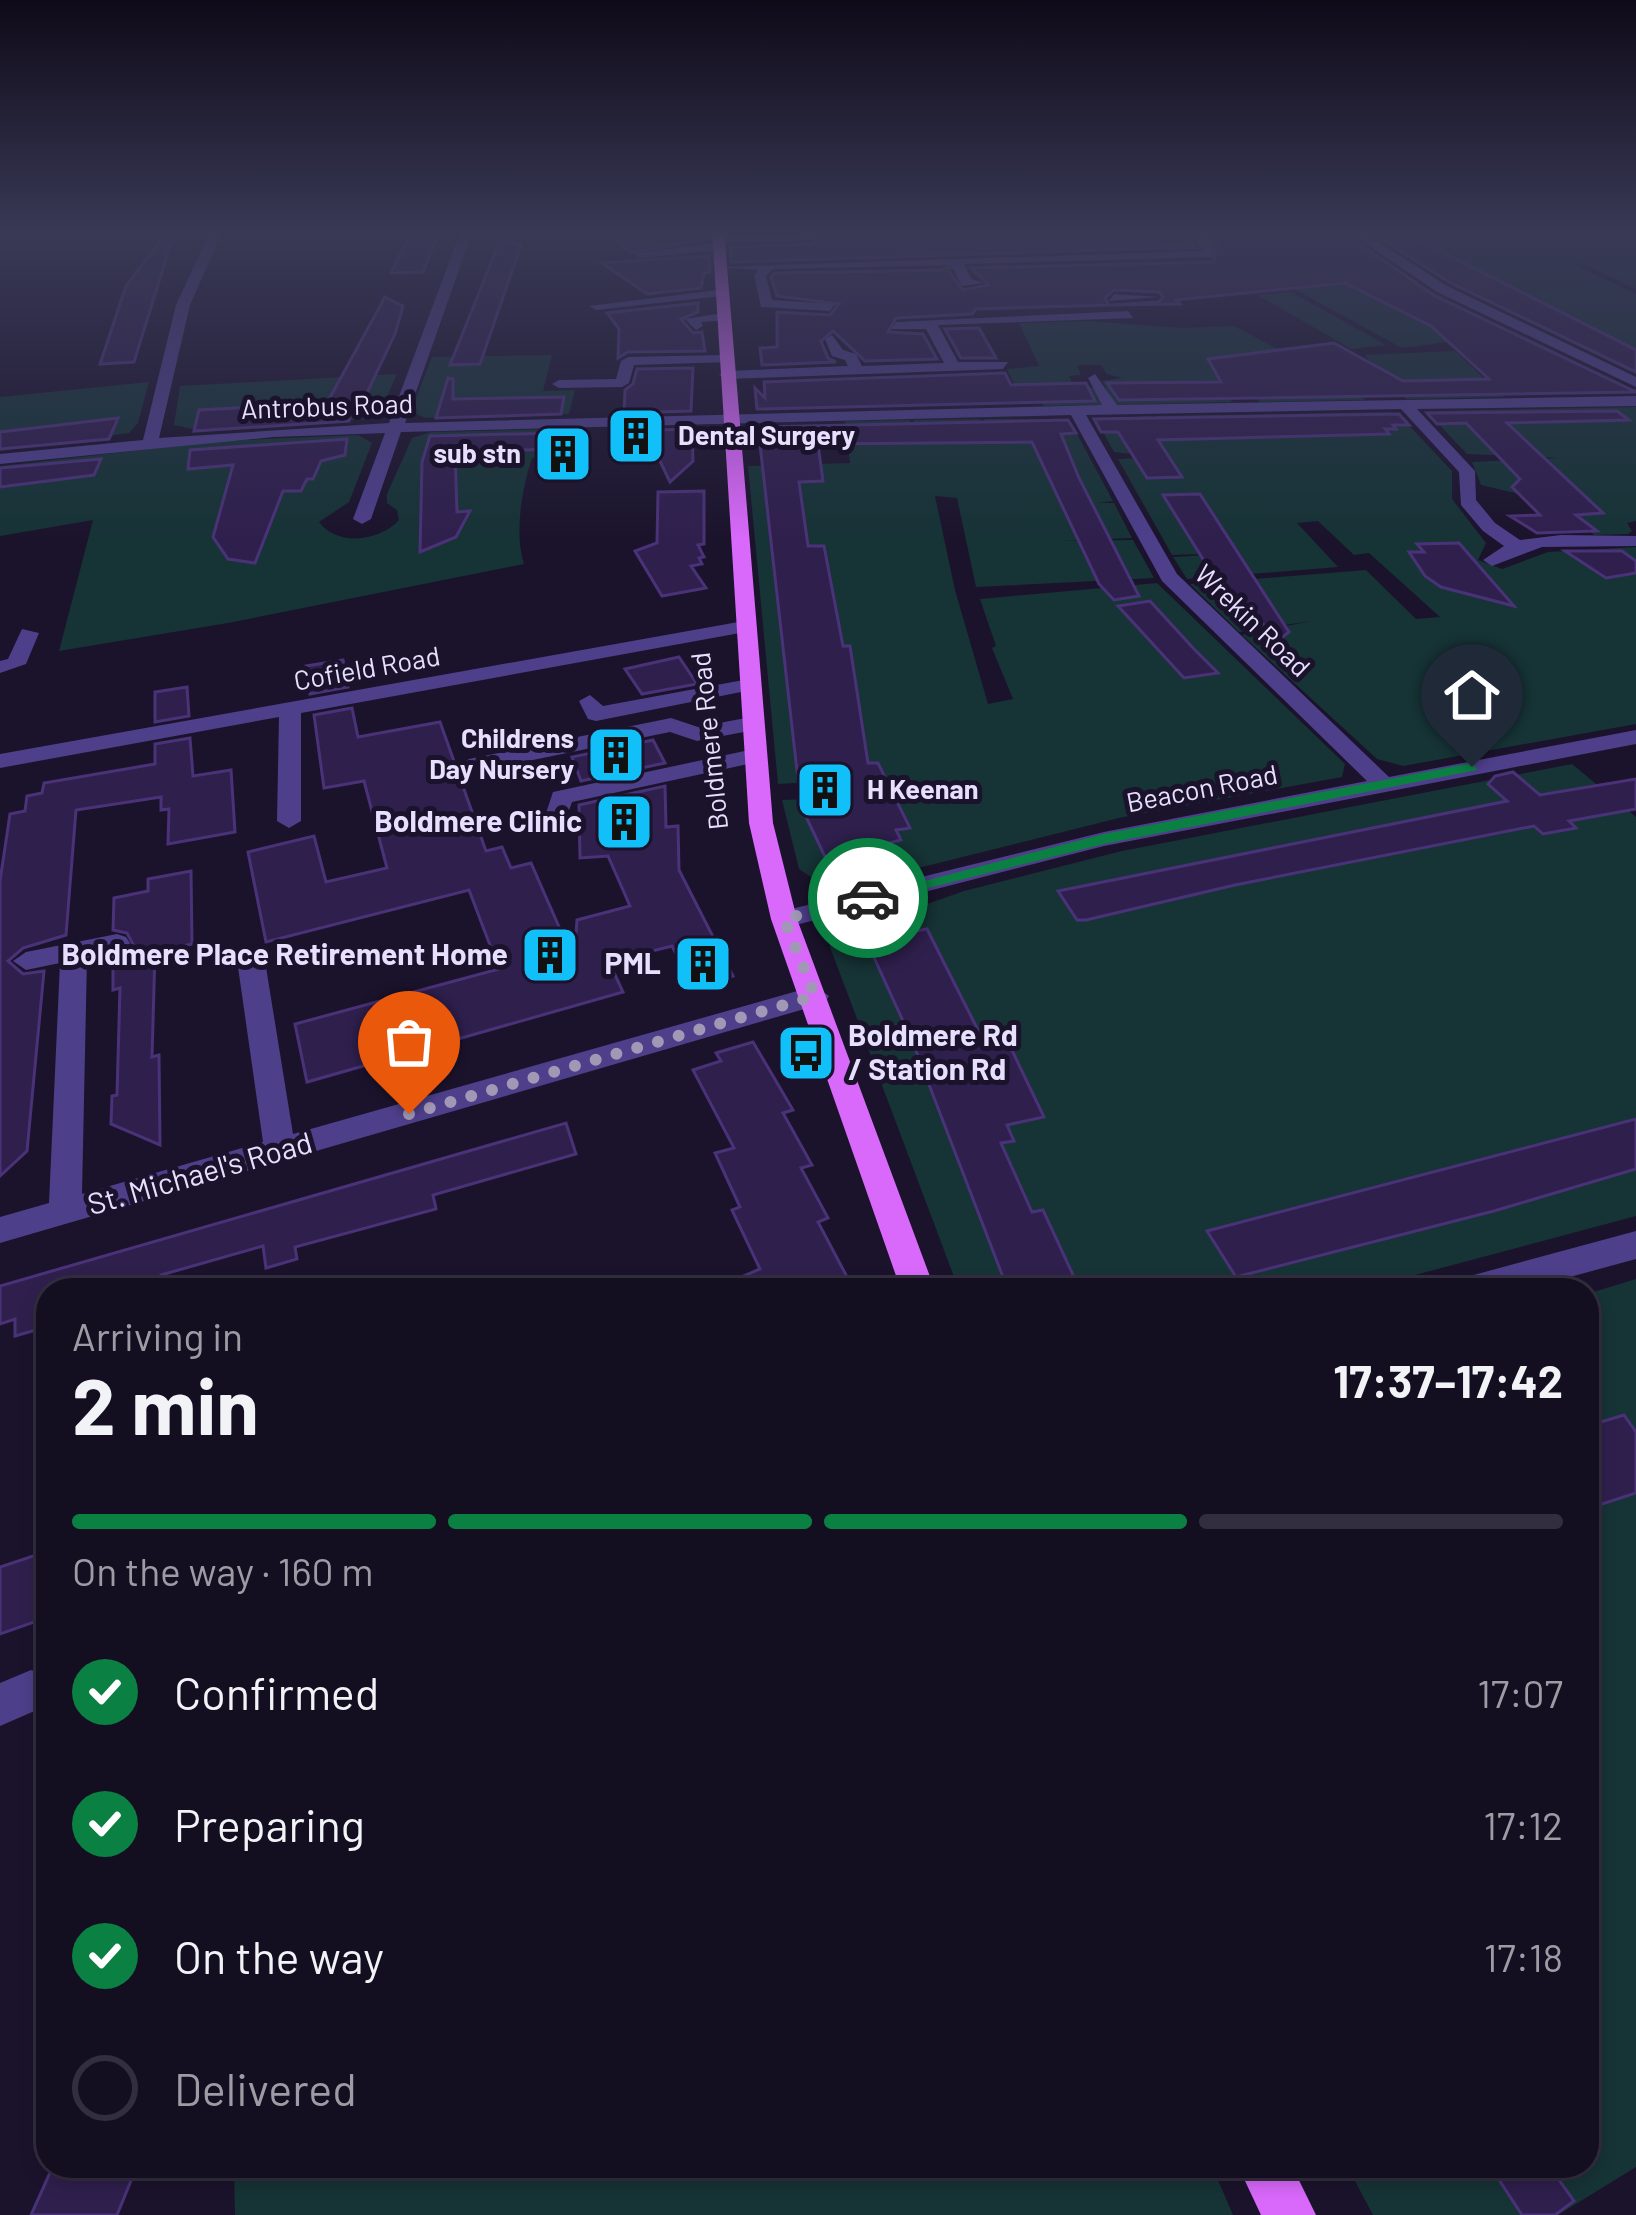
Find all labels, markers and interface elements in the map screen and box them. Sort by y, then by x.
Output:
street label: Antrobus Road [240,386,414,424]
building icon: Dental Surgery [605,405,667,467]
place label: Dental Surgery [678,418,856,450]
building icon: sub stn [532,423,594,485]
place label: sub stn [433,436,521,468]
street label: Wrekin Road [1189,557,1318,682]
street label: Cofield Road [291,638,442,696]
pin [1421,644,1523,767]
street label: Boldmere Road [683,651,733,832]
icon: home [1439,662,1505,728]
place label: Childrens Day Nursery [429,721,574,784]
building icon: Childrens Day Nursery [585,724,647,786]
street label: Beacon Road [1123,757,1280,817]
building icon: H Keenan [794,759,856,821]
place label: H Keenan [867,772,979,804]
building icon: Boldmere Clinic [593,791,655,853]
place label: Boldmere Clinic [374,802,582,838]
courier [808,838,928,958]
icon: car [835,865,901,931]
building icon: Boldmere Place Retirement Home [519,924,581,986]
building icon: PML [672,933,734,995]
place label: Boldmere Place Retirement Home [61,935,508,971]
place label: PML [604,944,661,980]
pin [358,991,460,1114]
icon: bag [376,1009,442,1075]
place label: Boldmere Rd / Station Rd [848,1016,1018,1086]
bus stop icon: Boldmere Rd / Station Rd [775,1022,837,1084]
street label: St. Michael's Road [83,1123,316,1221]
text: Arriving in [72,1312,243,1359]
text: 17:37–17:42 [1333,1353,1563,1407]
text: 2 min [72,1357,259,1451]
text: On the way · 160 m [72,1547,374,1594]
icon: check [72,1659,138,1725]
text: Confirmed [174,1665,379,1719]
text: 17:07 [1477,1669,1563,1716]
icon: check [72,1791,138,1857]
text: Preparing [174,1797,365,1851]
text: 17:12 [1483,1801,1563,1848]
icon: check [72,1923,138,1989]
text: On the way [174,1929,384,1983]
text: 17:18 [1484,1933,1563,1980]
text: Delivered [174,2061,357,2115]

